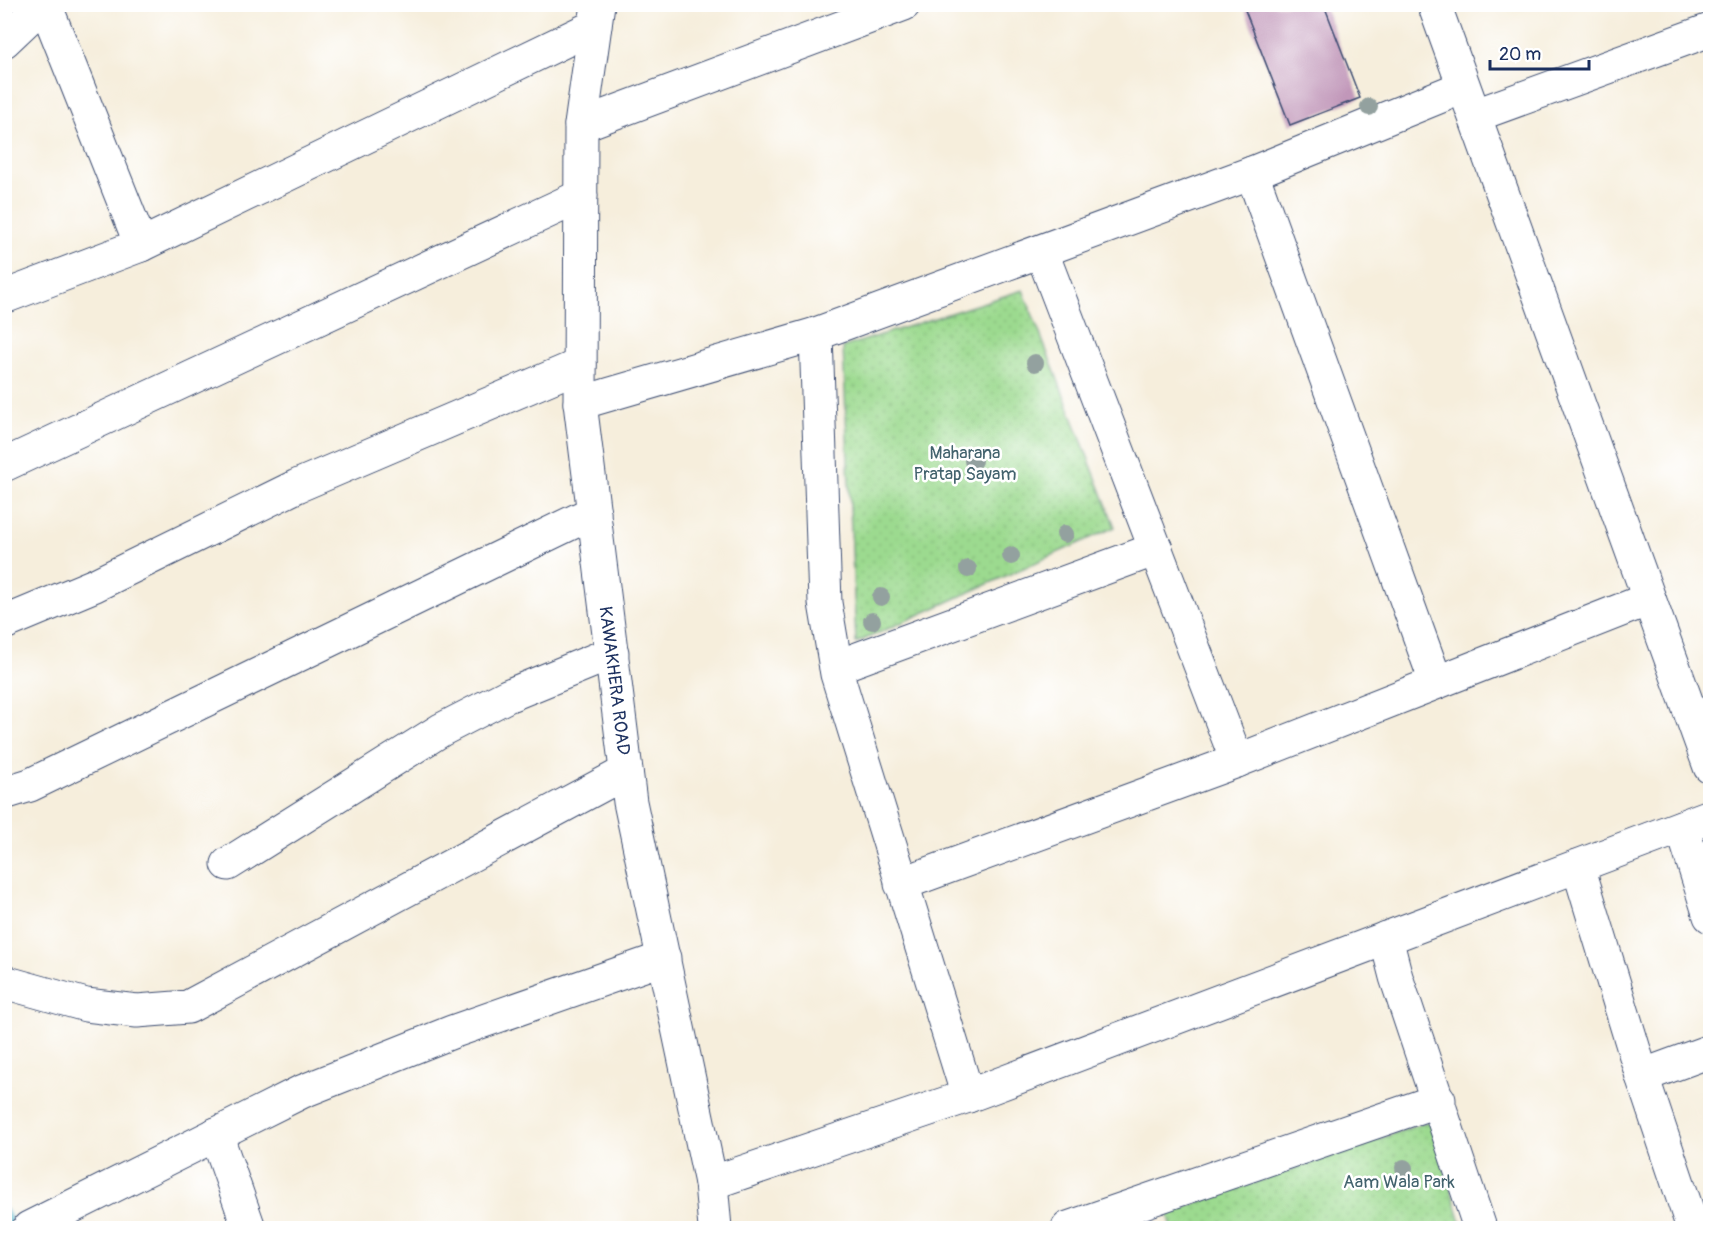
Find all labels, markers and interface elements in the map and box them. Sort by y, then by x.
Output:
scale bar [1490,33,1589,71]
text: 20 m [1499,43,1541,66]
park label: Maharana Pratap Sayam [914,442,1016,486]
street label: KAWAKHERA ROAD [594,605,636,756]
park label: Aam Wala Park [1343,1171,1455,1194]

